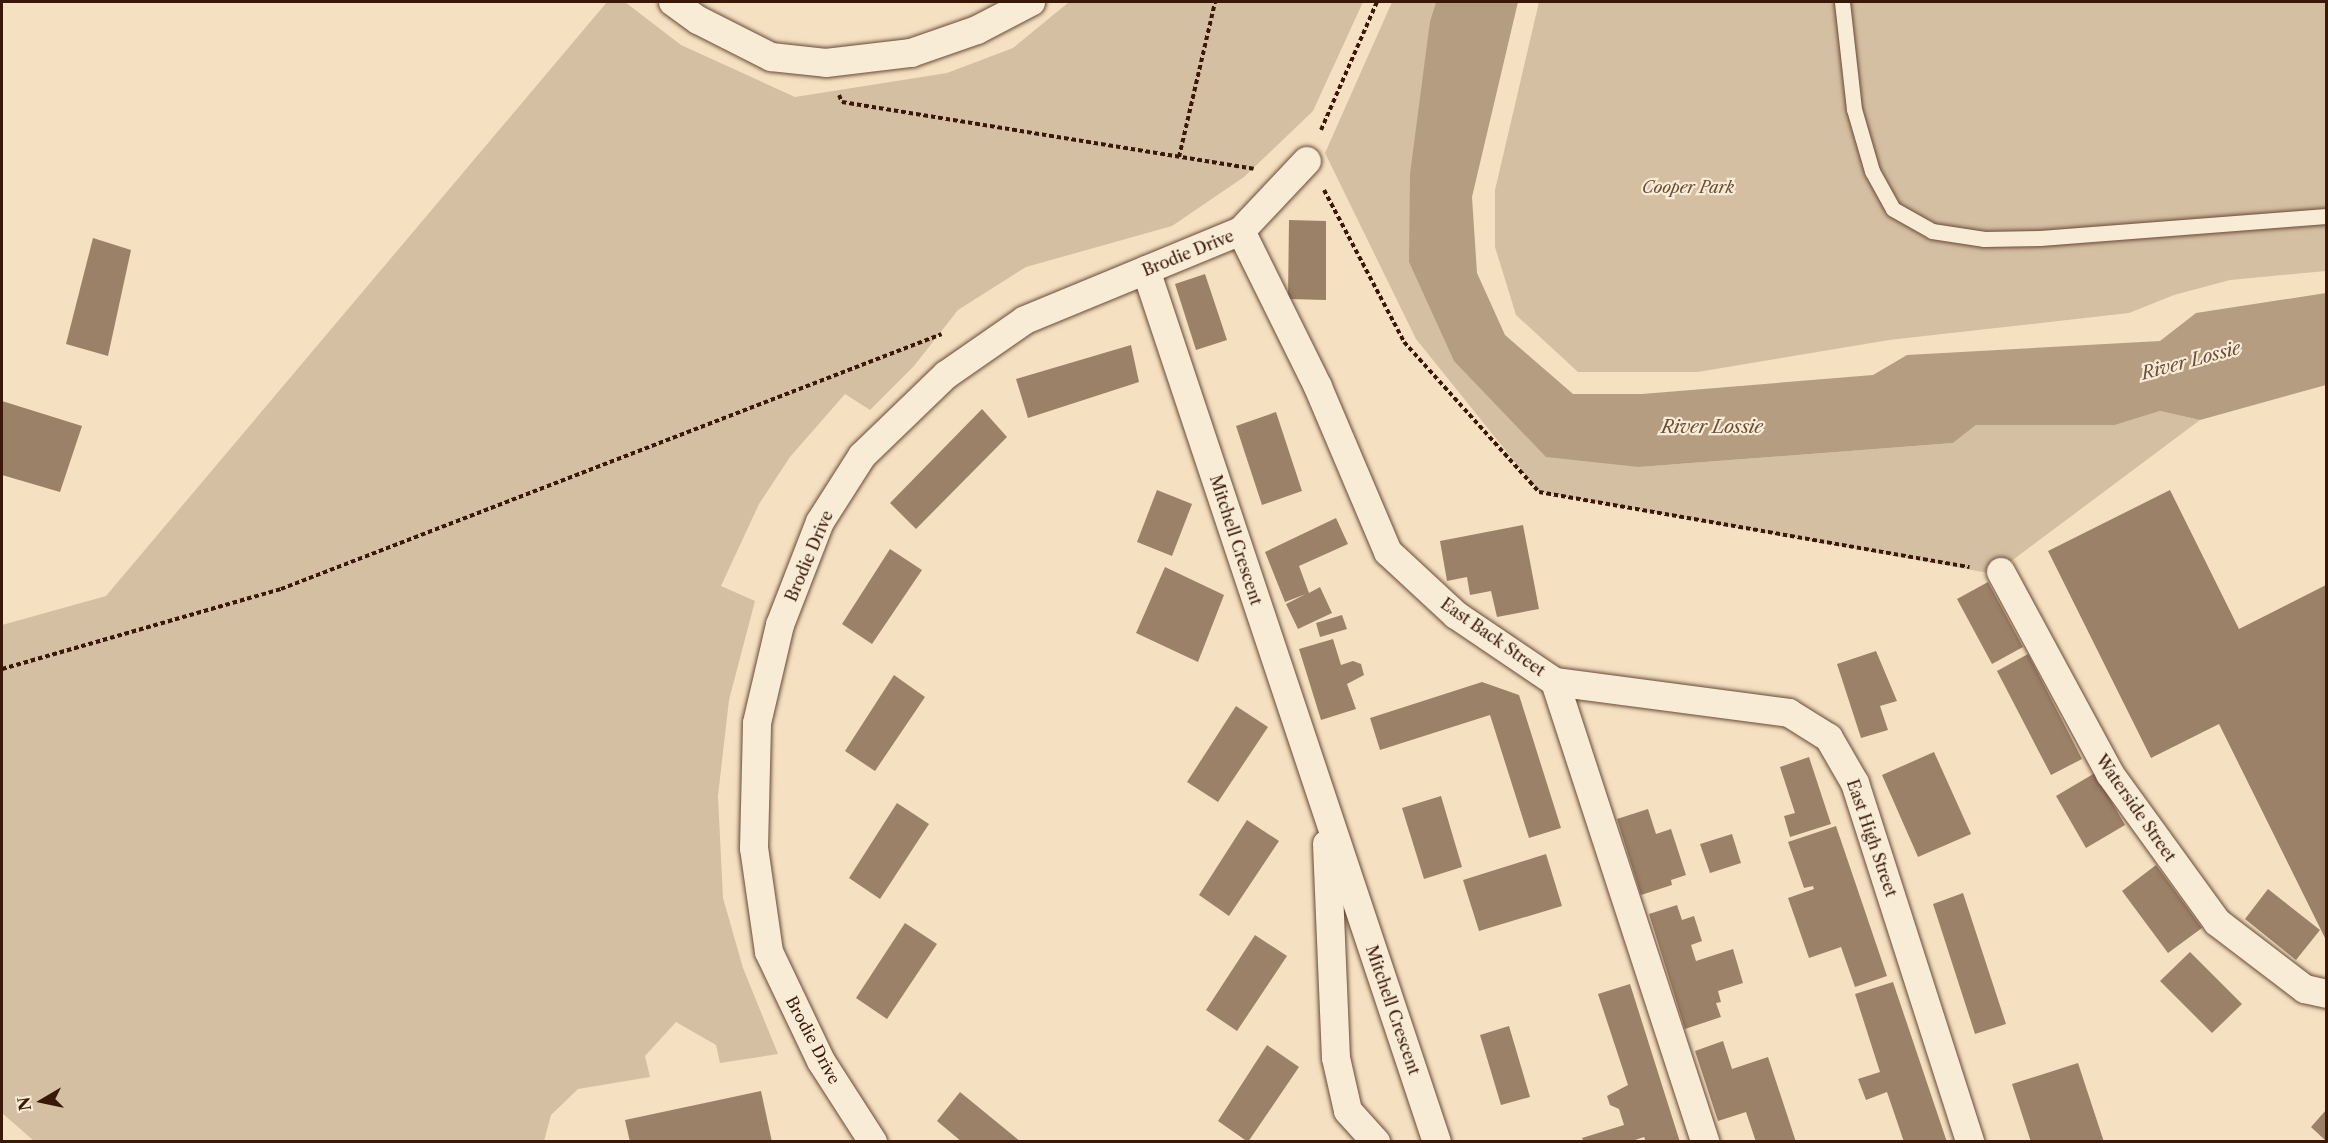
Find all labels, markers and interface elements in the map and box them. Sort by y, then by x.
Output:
park label: Cooper Park [1642,177,1734,197]
street label: Brodie Drive [1139,226,1237,280]
water label: River Lossie [2139,337,2243,385]
water label: River Lossie [1661,416,1763,438]
street label: Mitchell Crescent [1206,473,1266,607]
street label: Brodie Drive [781,508,837,604]
street label: East Back Street [1437,594,1549,680]
street label: Waterside Street [2092,751,2180,865]
street label: East High Street [1843,777,1901,899]
street label: Mitchell Crescent [1362,943,1424,1077]
street label: Brodie Drive [782,993,844,1087]
north arrow [12,1071,72,1131]
text: N [13,1095,35,1112]

